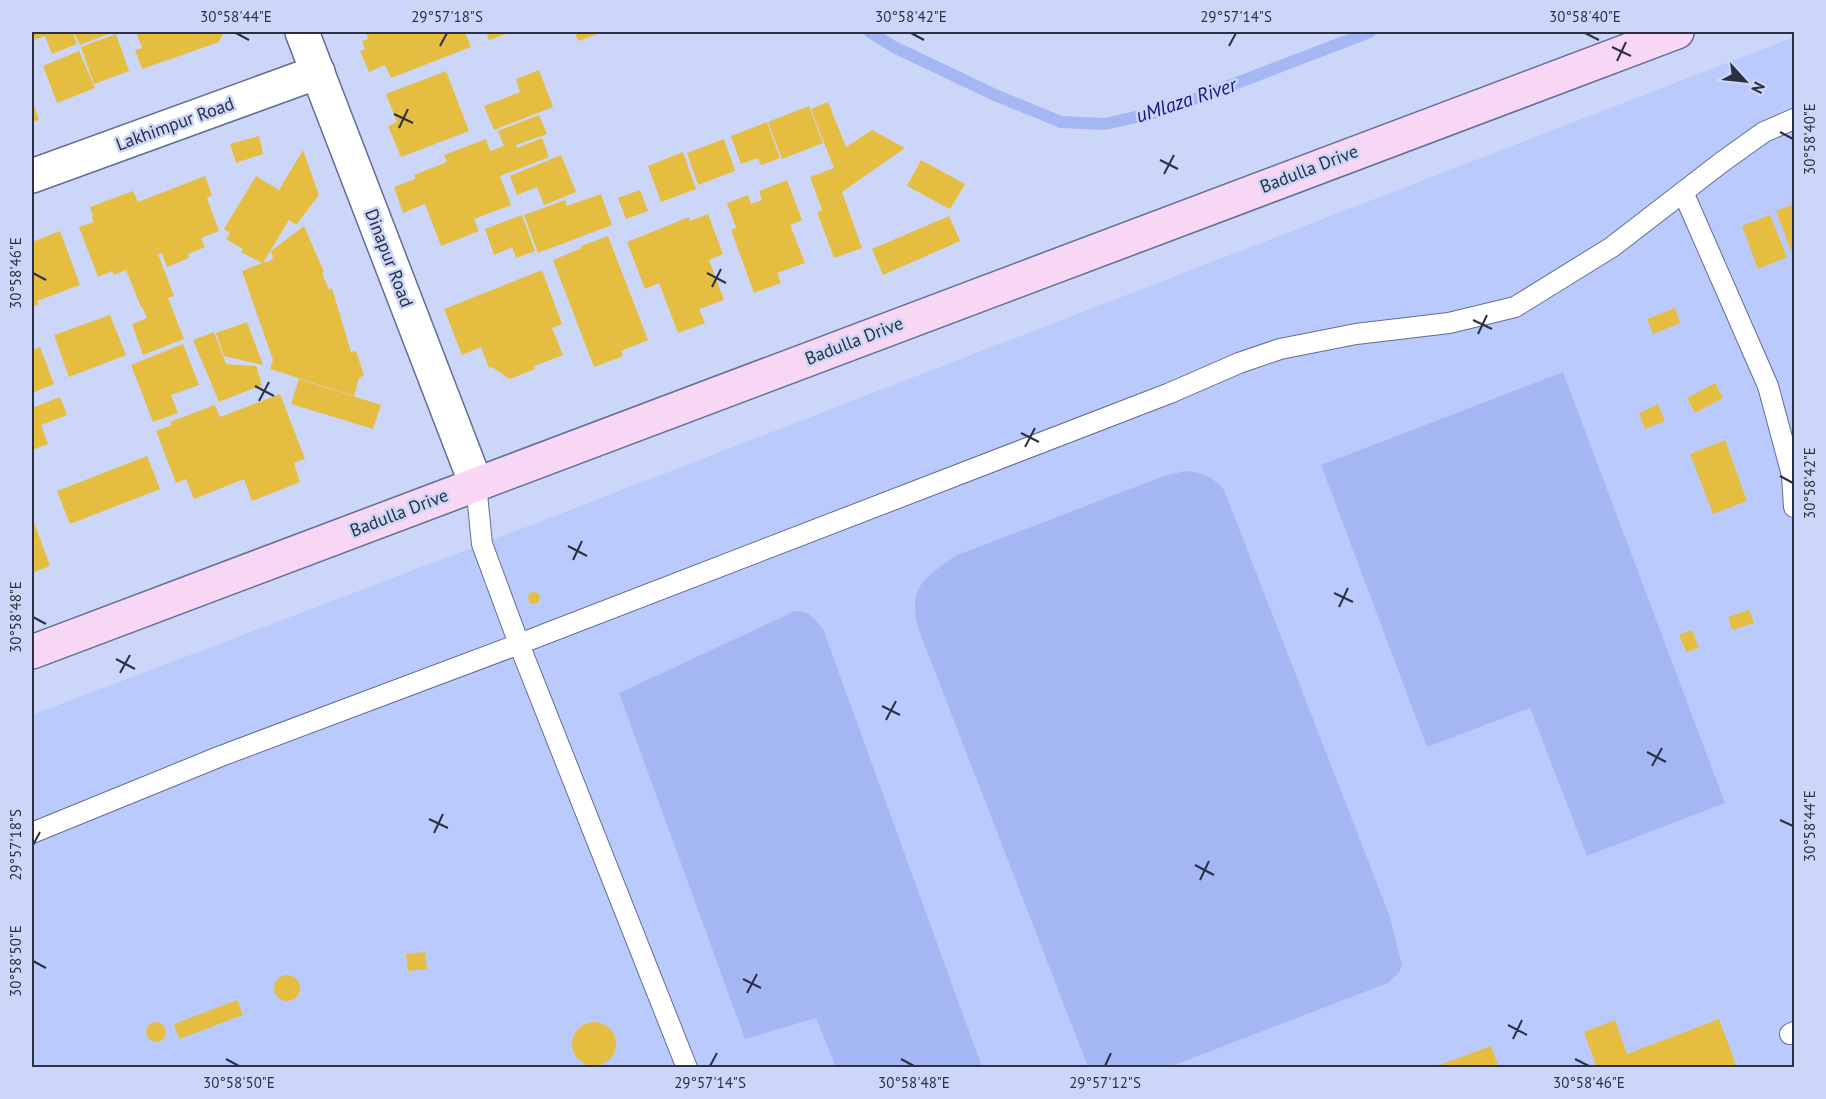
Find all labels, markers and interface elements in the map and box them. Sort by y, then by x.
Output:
text: 30°58'44"E [200,7,272,26]
text: 29°57'18"S [411,7,483,26]
text: 30°58'42"E [875,7,947,26]
text: 29°57'14"S [1200,7,1272,26]
text: 30°58'40"E [1549,7,1621,26]
north arrow [1715,51,1775,111]
water label: uMlaza River [1132,71,1241,128]
text: N [1747,79,1770,97]
street label: Lakhimpur Road [113,91,237,156]
text: 30°58'40"E [1800,103,1819,175]
street label: Badulla Drive [1256,139,1361,198]
street label: Dinapur Road [360,205,419,310]
text: 30°58'46"E [6,237,25,309]
street label: Badulla Drive [801,311,906,370]
text: 30°58'42"E [1800,447,1819,519]
street label: Badulla Drive [346,483,451,542]
text: 30°58'48"E [6,581,25,653]
text: 30°58'44"E [1800,790,1819,862]
text: 29°57'18"S [6,809,25,881]
text: 30°58'50"E [6,925,25,997]
text: 30°58'50"E [203,1073,275,1092]
text: 29°57'14"S [674,1073,746,1092]
text: 30°58'48"E [878,1073,950,1092]
text: 29°57'12"S [1069,1073,1141,1092]
text: 30°58'46"E [1553,1073,1625,1092]

